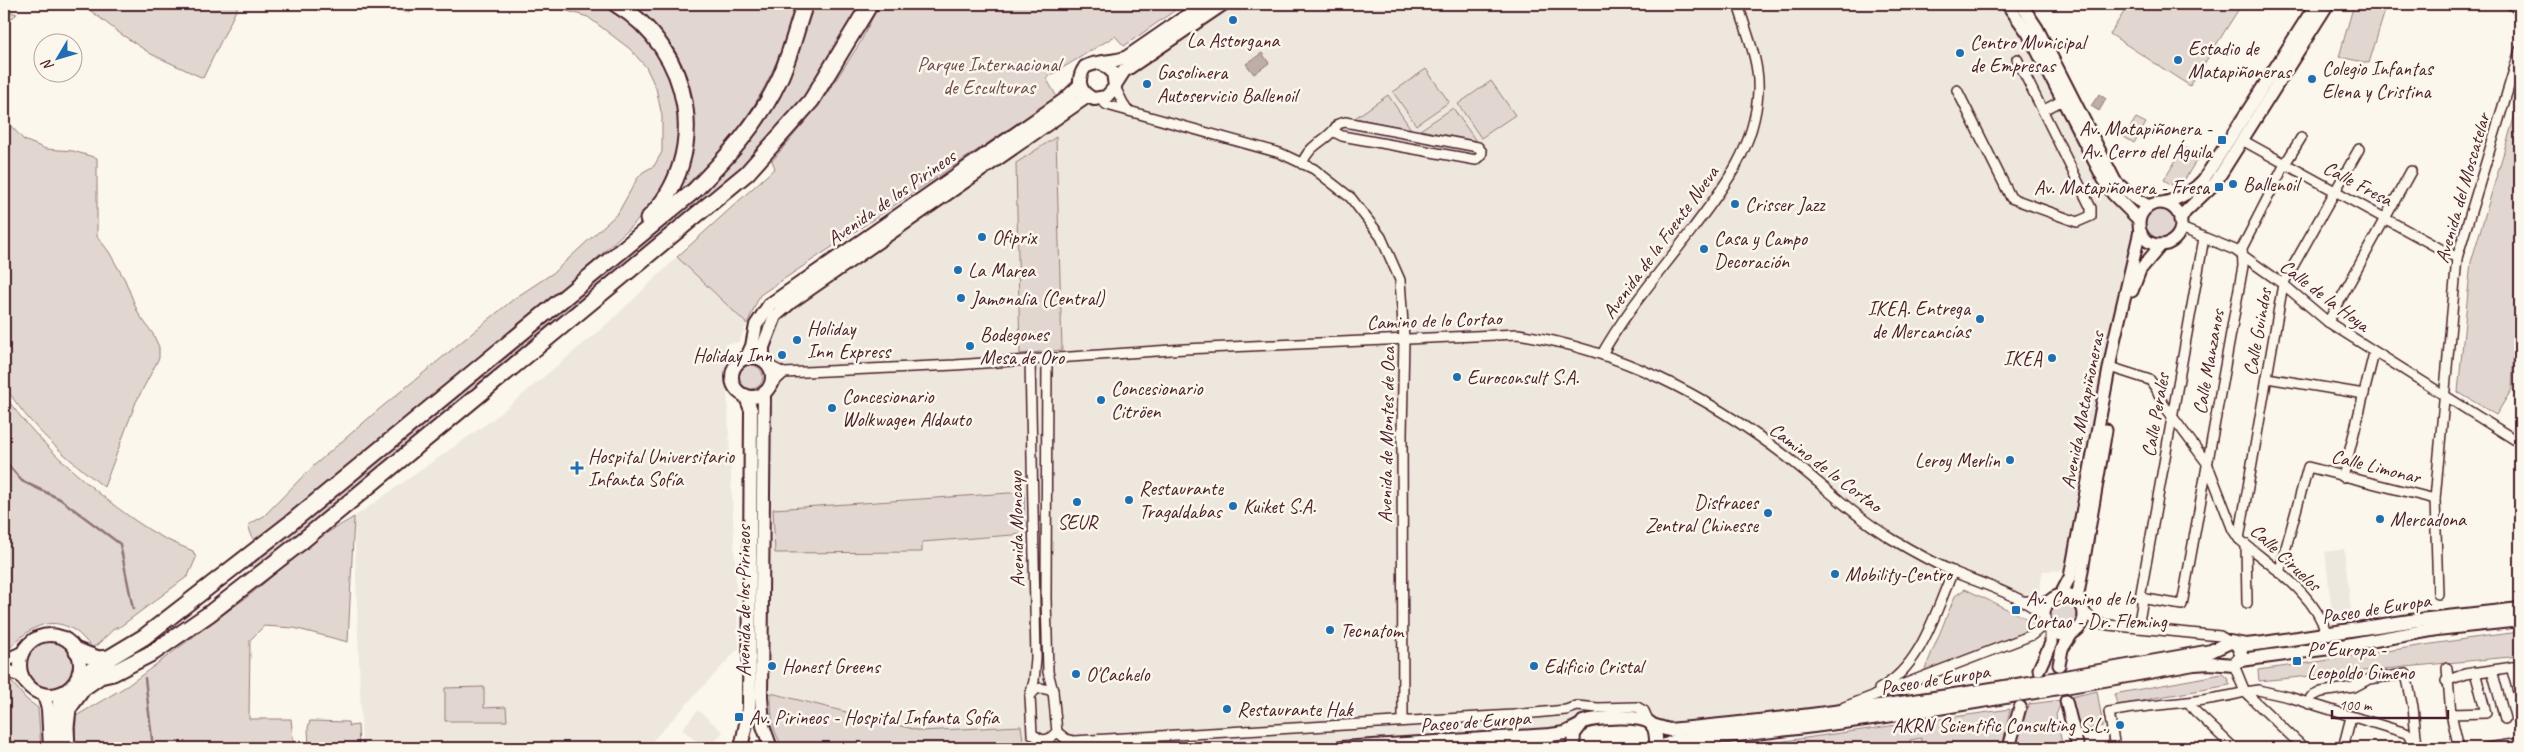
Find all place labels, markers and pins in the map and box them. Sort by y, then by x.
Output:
marker: La Astorgana [1227,14,1239,26]
place label: La Astorgana [1187,28,1281,53]
place label: Centro Municipal de Empresas [1970,30,2089,78]
place label: Estadio de Matapiñoneras [2188,36,2293,84]
marker: Centro Municipal de Empresas [1954,47,1966,59]
marker: Estadio de Matapiñoneras [2172,54,2184,66]
place label: Colegio Infantas Elena y Cristina [2322,56,2435,104]
place label: Gasolinera Autoservicio Ballenoil [1157,60,1301,108]
marker: Colegio Infantas Elena y Cristina [2306,73,2318,85]
marker: Gasolinera Autoservicio Ballenoil [1141,78,1153,90]
place label: Av. Matapiñonera - Av. Cerro del Águila [2079,116,2214,164]
marker: Av. Matapiñonera - Av. Cerro del Águila [2216,134,2228,146]
place label: Ballenoil [2243,172,2302,197]
place label: Av. Matapiñonera - Fresa [2034,175,2211,200]
marker: Ballenoil [2227,178,2239,190]
marker: Av. Matapiñonera - Fresa [2213,181,2225,193]
place label: Crisser Jazz [1745,192,1826,217]
marker: Crisser Jazz [1729,198,1741,210]
place label: Ofiprix [992,225,1039,250]
place label: Casa y Campo Decoración [1714,226,1808,274]
marker: Ofiprix [976,231,988,243]
marker: Casa y Campo Decoración [1698,243,1710,255]
place label: La Marea [968,258,1036,283]
marker: La Marea [952,264,964,276]
place label: Jamonalia (Central) [970,286,1106,311]
marker: Jamonalia (Central) [955,292,967,304]
place label: IKEA. Entrega de Mercancías [1867,296,1972,344]
marker: IKEA. Entrega de Mercancías [1974,313,1986,325]
place label: Holiday Inn Express [807,316,892,364]
place label: Bodegones Mesa de Oro [980,322,1065,370]
marker: Holiday Inn Express [791,334,803,346]
marker: Bodegones Mesa de Oro [964,340,976,352]
place label: Holiday Inn [693,343,773,368]
place label: IKEA [2003,346,2043,371]
marker: Holiday Inn [776,349,788,361]
marker: IKEA [2046,352,2058,364]
place label: Euroconsult S.A. [1467,365,1579,390]
marker: Euroconsult S.A. [1451,371,1463,383]
place label: Concesionario Citröen [1111,376,1204,424]
place label: Concesionario Wolkwagen Aldauto [842,384,972,432]
marker: Concesionario Citröen [1095,394,1107,406]
marker: Concesionario Wolkwagen Aldauto [826,402,838,414]
place label: Hospital Universitario Infanta Sofía [588,444,735,492]
place label: Leroy Merlin [1915,448,2001,473]
marker: Leroy Merlin [2004,454,2016,466]
marker: Hospital Universitario Infanta Sofía [570,461,584,475]
place label: Restaurante Tragaldabas [1139,476,1224,524]
place label: Disfraces Zentral Chinesse [1645,490,1760,538]
marker: Restaurante Tragaldabas [1123,494,1135,506]
place label: Kuiket S.A. [1243,494,1316,519]
marker: SEUR [1071,496,1083,508]
marker: Kuiket S.A. [1227,500,1239,512]
marker: Disfraces Zentral Chinesse [1762,507,1774,519]
place label: Mercadona [2390,507,2467,532]
place label: SEUR [1057,510,1099,535]
marker: Mercadona [2374,513,2386,525]
place label: Mobility-Centro [1845,562,1954,587]
marker: Mobility-Centro [1829,568,1841,580]
place label: Av. Camino de lo Cortao - Dr. Fleming [2026,586,2168,634]
marker: Av. Camino de lo Cortao - Dr. Fleming [2010,604,2022,616]
place label: Tecnatom [1340,618,1405,643]
marker: Tecnatom [1324,624,1336,636]
place label: Pº Europa - Leopoldo Gimeno [2307,637,2415,685]
place label: Honest Greens [782,654,882,679]
place label: Edificio Cristal [1544,654,1647,679]
marker: Pº Europa - Leopoldo Gimeno [2291,655,2303,667]
marker: Honest Greens [766,660,778,672]
marker: Edificio Cristal [1528,660,1540,672]
place label: O'Cachelo [1086,662,1151,687]
marker: O'Cachelo [1070,668,1082,680]
place label: Restaurante Hak [1237,697,1354,722]
marker: Restaurante Hak [1221,703,1233,715]
place label: Av. Pirineos - Hospital Infanta Sofía [749,705,1000,730]
marker: Av. Pirineos - Hospital Infanta Sofía [733,711,745,723]
place label: AKRN Scientific Consulting S.L., [1892,713,2110,738]
marker: AKRN Scientific Consulting S.L., [2114,719,2126,731]

